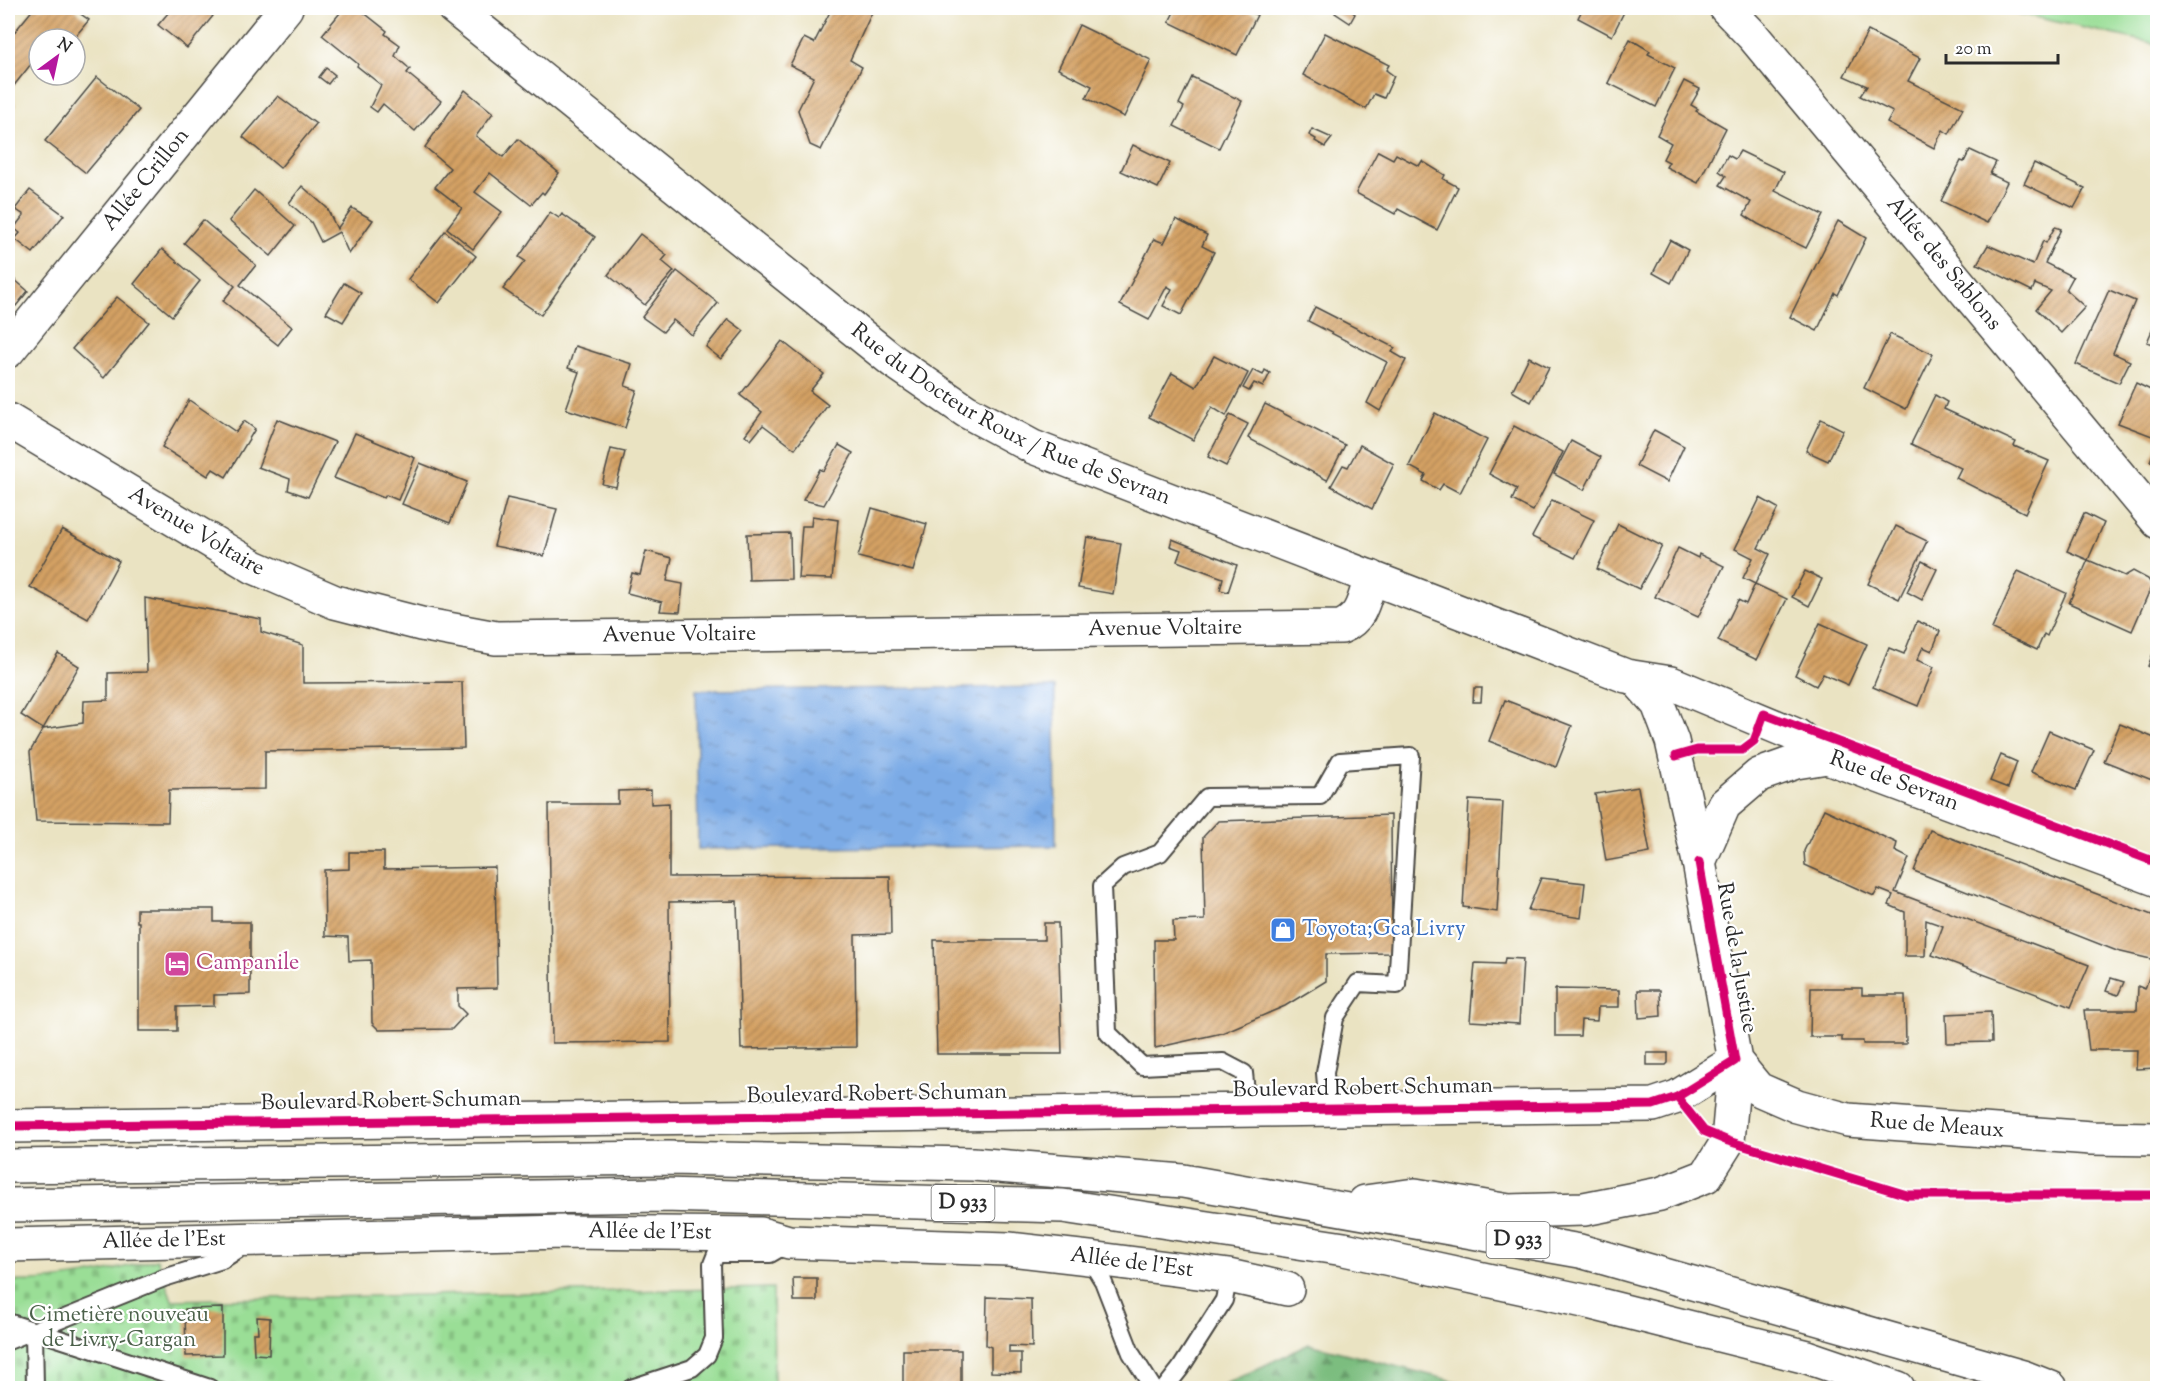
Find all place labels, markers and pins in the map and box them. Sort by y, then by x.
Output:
place label: Toyota;Gca Livry [1302,914,1466,946]
shop icon: Toyota;Gca Livry [1268,915,1298,945]
place label: Campanile [196,948,299,980]
hotel icon: Campanile [162,949,192,979]

